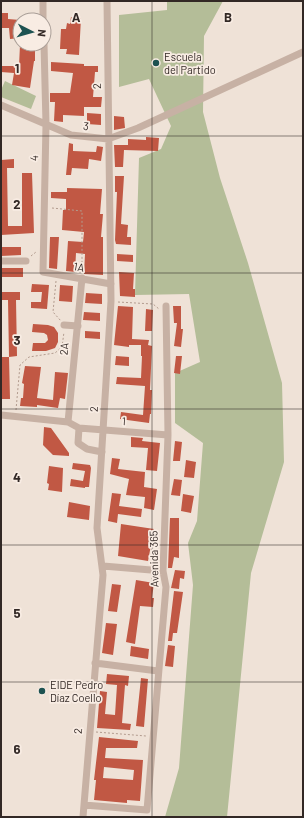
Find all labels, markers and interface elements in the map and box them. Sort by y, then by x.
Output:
text: A [72,9,81,25]
text: B [224,9,232,25]
north arrow [12,12,52,52]
text: N [36,29,49,37]
place label: Escuela del Partido [164,50,216,76]
marker: Escuela del Partido [151,58,161,68]
text: 1 [15,60,19,76]
street label: 2 [90,83,103,89]
street label: 3 [83,119,90,132]
street label: 4 [27,155,40,161]
text: 2 [13,196,21,212]
street label: 1A [73,259,86,274]
text: 3 [13,332,21,348]
street label: 2A [56,342,71,356]
street label: 2 [87,406,100,412]
street label: 1 [122,414,126,427]
text: 4 [13,469,21,485]
street label: Avenida 365 [146,530,160,588]
text: 5 [13,605,21,621]
place label: EIDE Pedro Díaz Coello [50,678,103,704]
marker: EIDE Pedro Díaz Coello [37,686,47,696]
street label: 2 [71,727,84,734]
text: 6 [14,741,21,757]

